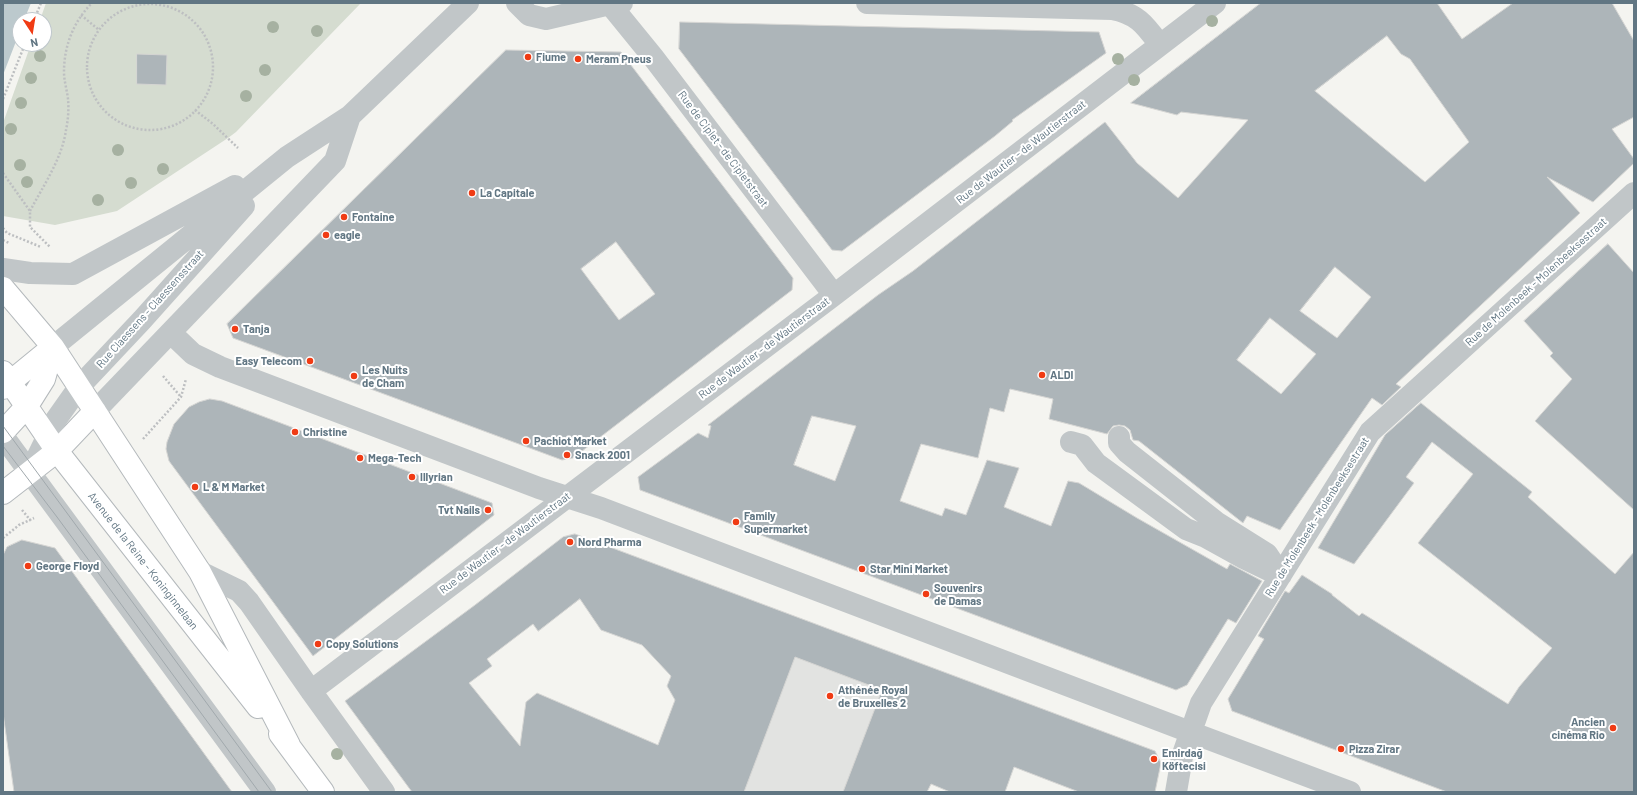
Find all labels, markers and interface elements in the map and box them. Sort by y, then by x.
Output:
north arrow [12,12,52,52]
text: N [29,36,39,50]
place label: Fiume [536,50,566,64]
marker: Fiume [523,52,533,62]
place label: Meram Pneus [586,52,651,66]
marker: Meram Pneus [573,54,583,64]
street label: Rue de Ciplet - de Cipletstraat [675,88,771,210]
street label: Rue de Wautier - de Wautierstraat [954,97,1088,207]
place label: La Capitale [480,186,534,200]
marker: La Capitale [467,188,477,198]
place label: Fontaine [352,210,394,224]
marker: Fontaine [339,212,349,222]
street label: Rue de Molenbeek - Molenbeeksestraat [1463,215,1609,349]
place label: eagle [334,228,361,242]
marker: eagle [321,230,331,240]
street label: Rue Claessens - Claessensstraat [94,247,206,371]
street label: Rue de Wautier - de Wautierstraat [696,294,832,402]
place label: Tanja [243,322,269,336]
marker: Tanja [230,324,240,334]
place label: Easy Telecom [236,354,302,368]
marker: Easy Telecom [305,356,315,366]
place label: Les Nuits de Cham [362,363,408,389]
place label: ALDI [1050,368,1073,382]
marker: ALDI [1037,370,1047,380]
marker: Les Nuits de Cham [349,371,359,381]
place label: Christine [303,425,347,439]
marker: Christine [290,427,300,437]
place label: Pachiot Market [534,434,607,448]
street label: Rue de Molenbeek - Molenbeeksestraat [1262,435,1372,599]
marker: Pachiot Market [521,436,531,446]
place label: Snack 2001 [575,448,630,462]
marker: Snack 2001 [562,450,572,460]
place label: Mega-Tech [368,451,421,465]
marker: Mega-Tech [355,453,365,463]
place label: Illyrian [420,470,453,484]
marker: Illyrian [407,472,417,482]
place label: L & M Market [203,480,265,494]
marker: L & M Market [190,482,200,492]
street label: Rue de Wautier - de Wautierstraat [437,489,573,597]
street label: Avenue de la Reine - Koninginnelaan [85,490,201,632]
place label: Tvt Nails [438,503,480,517]
marker: Tvt Nails [483,505,493,515]
place label: Family Supermarket [744,509,808,535]
marker: Family Supermarket [731,517,741,527]
place label: Nord Pharma [578,535,642,549]
marker: Nord Pharma [565,537,575,547]
place label: George Floyd [36,559,99,573]
marker: George Floyd [23,561,33,571]
place label: Star Mini Market [870,562,948,576]
marker: Star Mini Market [857,564,867,574]
place label: Souvenirs de Damas [934,581,982,607]
marker: Souvenirs de Damas [921,589,931,599]
place label: Copy Solutions [326,637,399,651]
marker: Copy Solutions [313,639,323,649]
place label: Athénée Royal de Bruxelles 2 [838,683,908,709]
marker: Athénée Royal de Bruxelles 2 [825,691,835,701]
place label: Ancien cinéma Rio [1551,715,1605,741]
marker: Ancien cinéma Rio [1608,723,1618,733]
place label: Pizza Zirar [1349,742,1400,756]
marker: Pizza Zirar [1336,744,1346,754]
place label: Emirdağ Köftecisi [1162,746,1206,772]
marker: Emirdağ Köftecisi [1149,754,1159,764]

